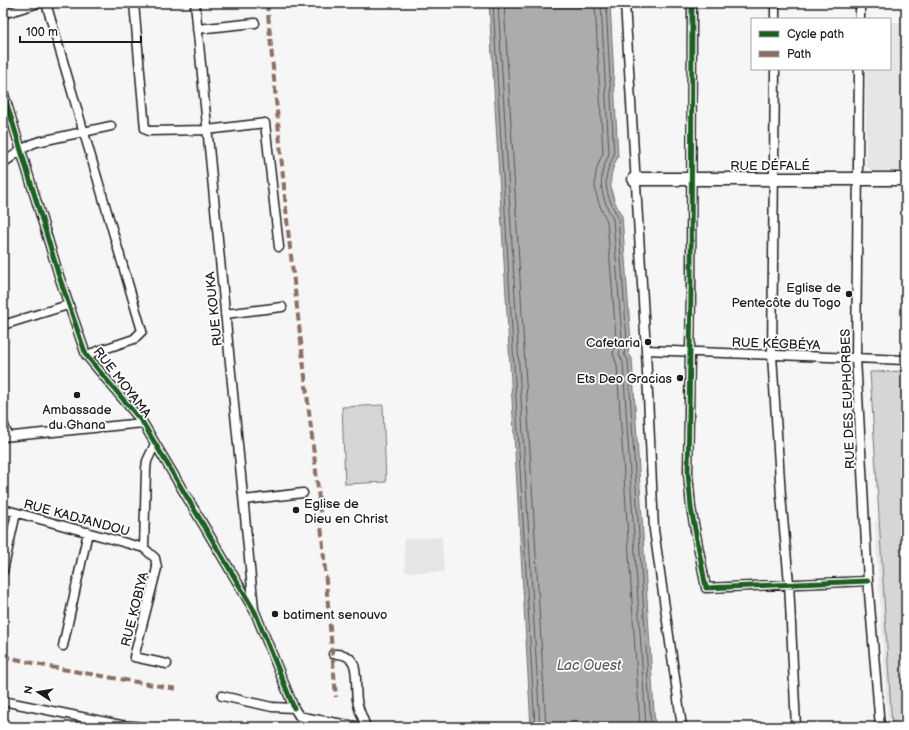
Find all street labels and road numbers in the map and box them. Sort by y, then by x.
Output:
street label: RUE DÉFALÉ [730,158,810,174]
street label: RUE KOUKA [202,271,226,347]
street label: RUE DES EUPHORBES [838,328,858,469]
street label: RUE KÉGBÉYA [731,334,821,354]
street label: RUE MOYAMA [90,344,155,421]
street label: RUE KADJANDOU [22,496,132,540]
street label: RUE KOBIYA [118,570,152,648]

